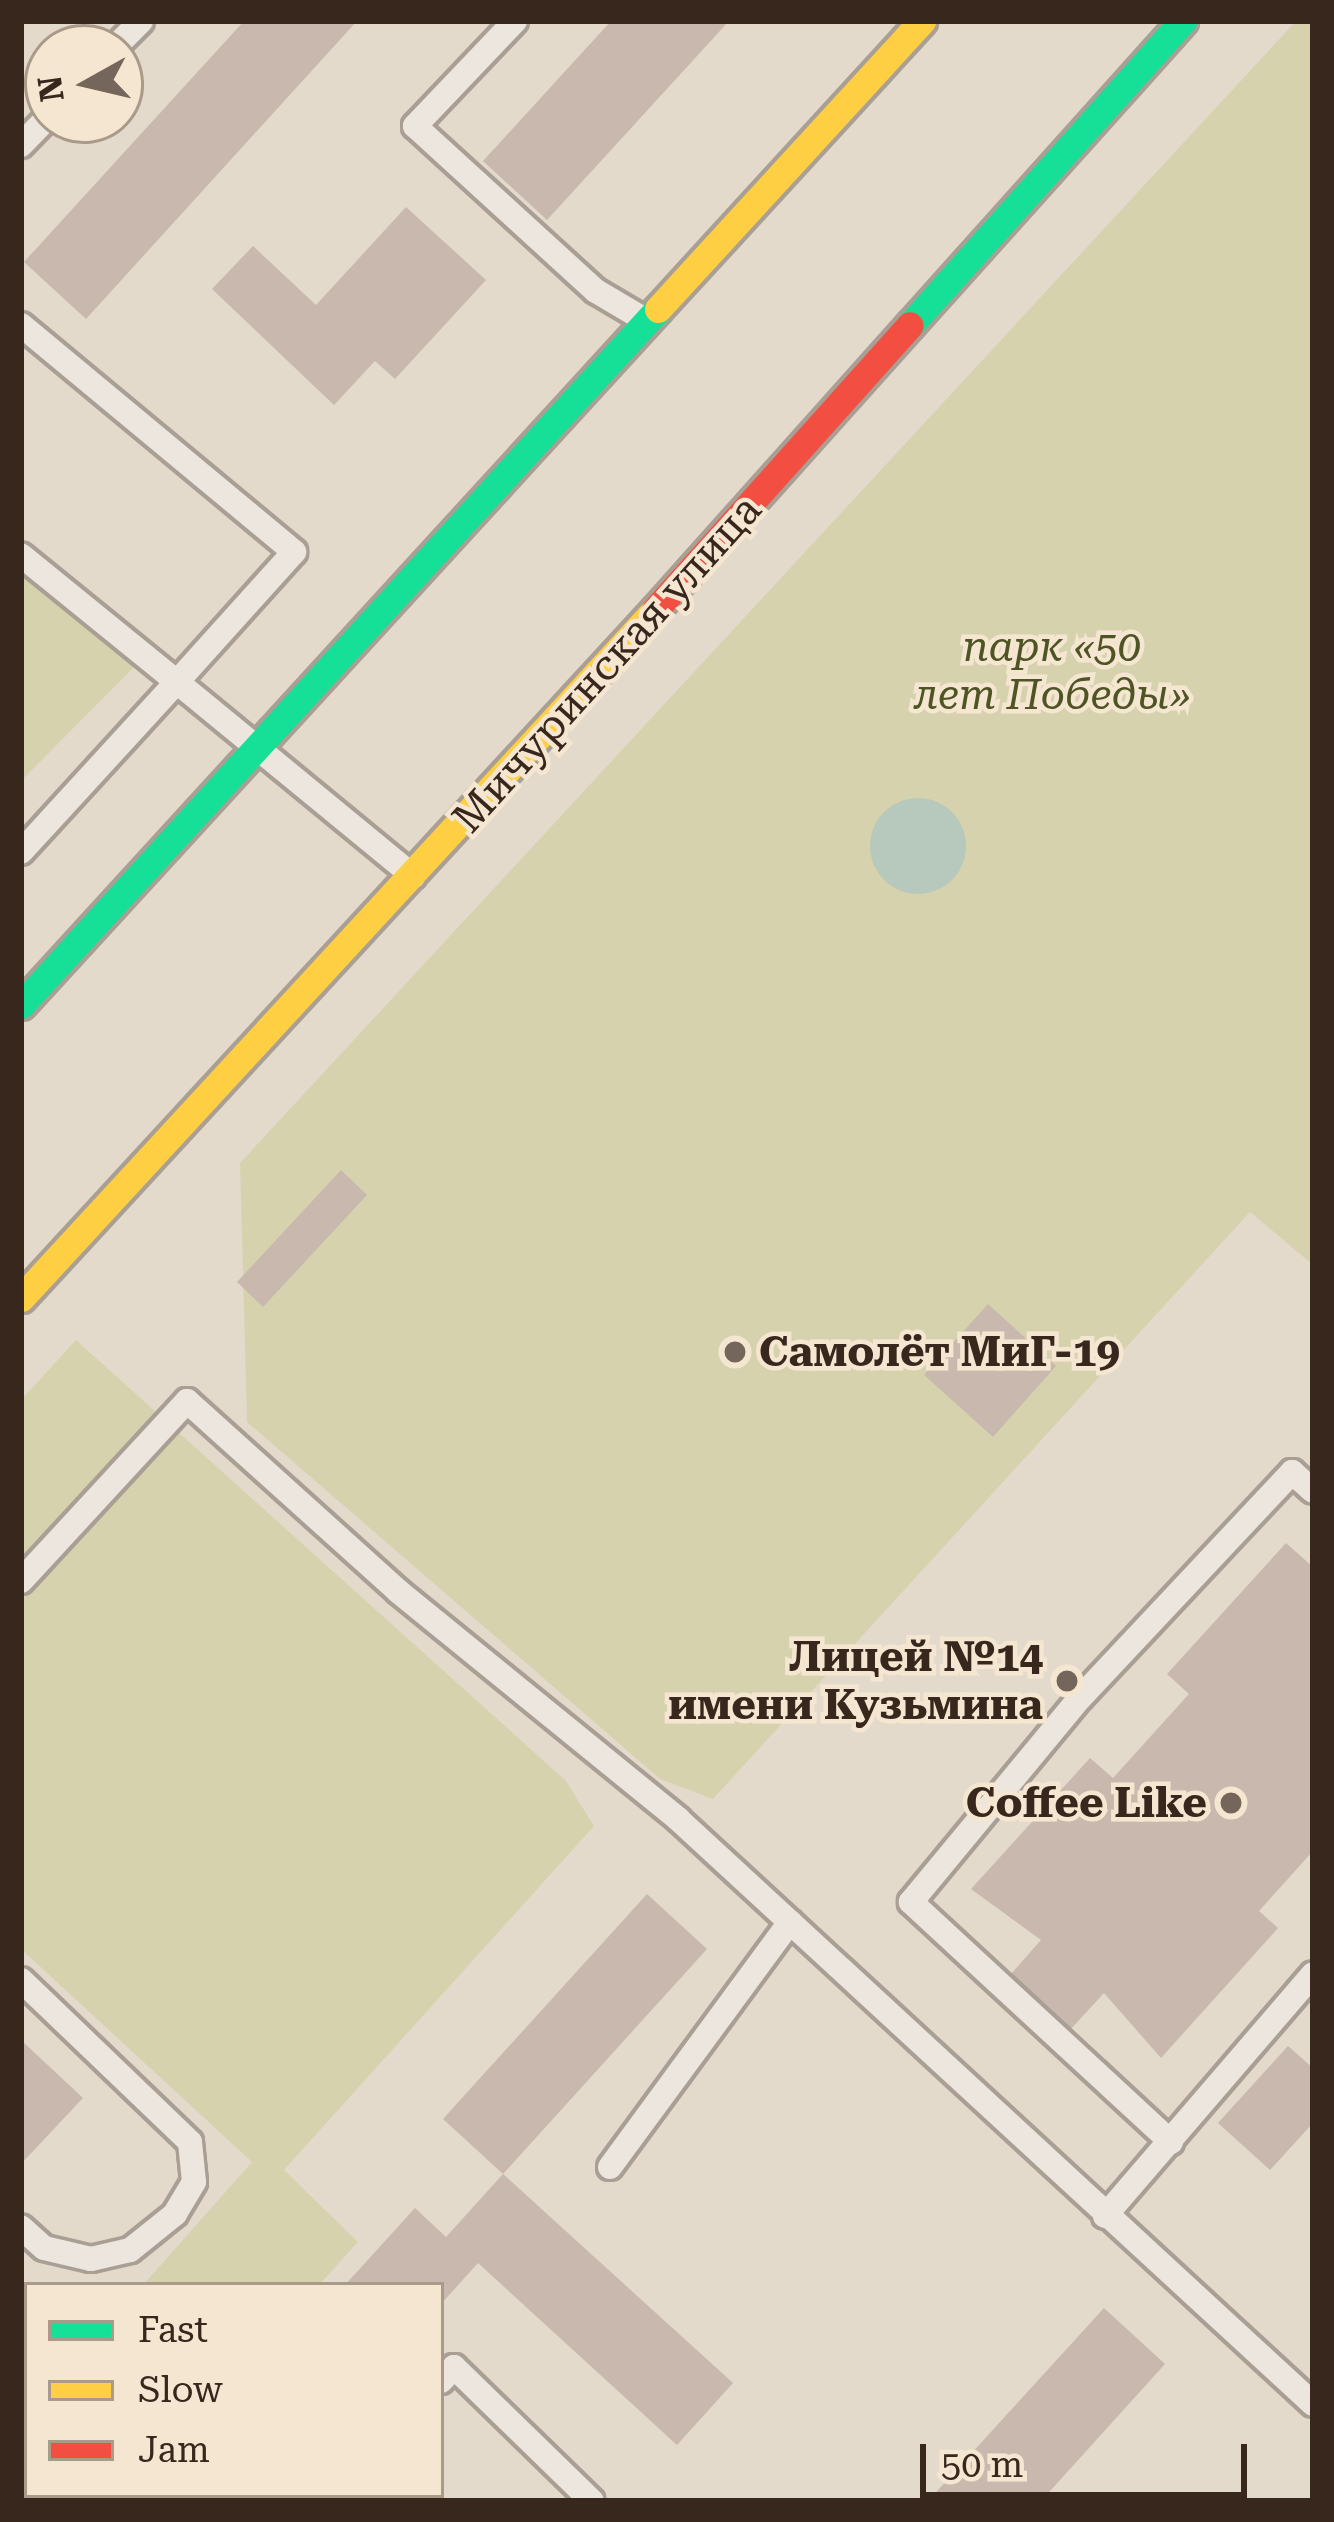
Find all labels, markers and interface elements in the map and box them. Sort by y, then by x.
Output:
north arrow [24,24,144,144]
text: N [30,73,72,104]
street label: Мичуринская улица [442,485,772,843]
park label: парк «50 лет Победы» [914,622,1190,720]
place label: Самолёт МиГ-19 [759,1327,1120,1377]
marker: Самолёт МиГ-19 [722,1339,748,1365]
place label: Лицей №14 имени Кузьмина [668,1632,1043,1730]
marker: Лицей №14 имени Кузьмина [1054,1668,1080,1694]
place label: Coffee Like [966,1778,1207,1828]
marker: Coffee Like [1218,1790,1244,1816]
legend [24,2282,444,2498]
text: Fast [138,2309,208,2351]
text: Slow [138,2369,223,2411]
scale bar [926,2420,1253,2494]
text: Jam [138,2429,210,2471]
text: 50 m [941,2444,1023,2486]

